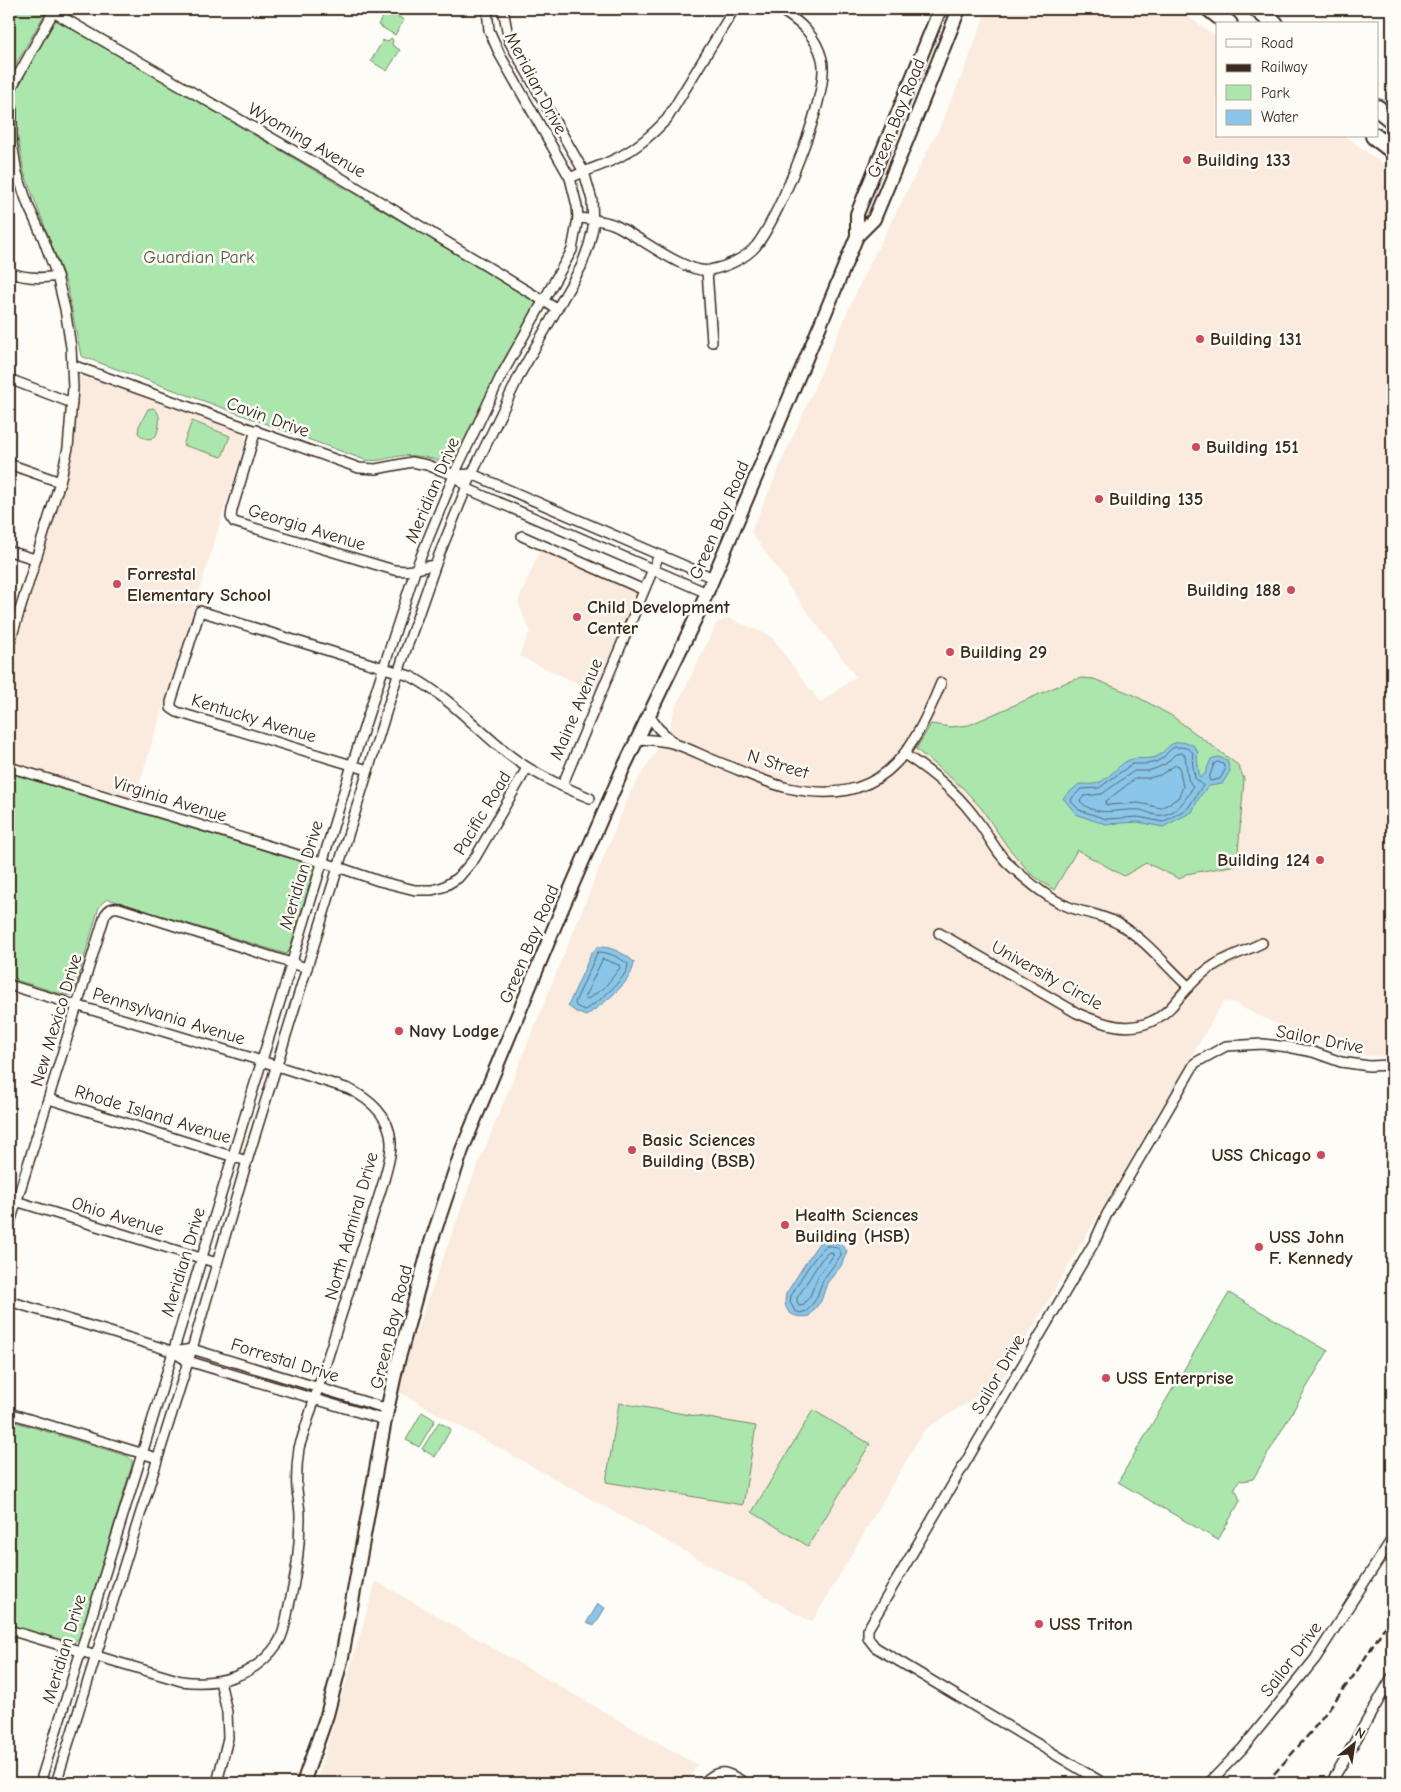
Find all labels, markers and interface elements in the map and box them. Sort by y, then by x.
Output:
legend [1216,22,1378,138]
street label: Meridian Drive [500,28,571,138]
text: Road [1261,34,1293,52]
street label: Green Bay Road [863,55,930,181]
text: Railway [1261,58,1308,76]
text: Park [1261,84,1290,102]
street label: Wyoming Avenue [244,98,369,183]
text: Water [1261,108,1298,126]
place label: Building 133 [1197,150,1291,171]
marker: Building 133 [1181,154,1193,166]
park label: Guardian Park [143,247,255,268]
place label: Building 131 [1210,329,1302,350]
marker: Building 131 [1194,333,1206,345]
street label: Cavin Drive [224,393,312,442]
street label: Meridian Drive [401,434,464,546]
place label: Building 151 [1206,437,1298,458]
marker: Building 151 [1190,441,1202,453]
street label: Green Bay Road [685,458,754,583]
place label: Building 135 [1109,489,1203,510]
marker: Building 135 [1093,493,1105,505]
street label: Georgia Avenue [246,500,368,555]
place label: Forrestal Elementary School [127,564,271,606]
marker: Forrestal Elementary School [111,578,123,590]
place label: Building 188 [1187,580,1281,601]
marker: Building 188 [1285,584,1297,596]
place label: Child Development Center [587,597,731,639]
marker: Child Development Center [571,611,583,623]
place label: Building 29 [960,642,1047,663]
marker: Building 29 [944,646,956,658]
street label: Maine Avenue [546,655,607,763]
street label: Kentucky Avenue [189,689,319,747]
street label: N Street [745,745,812,784]
street label: Pacific Road [449,768,516,859]
street label: Virginia Avenue [110,772,229,827]
street label: Meridian Drive [275,818,328,932]
place label: Building 124 [1217,850,1310,871]
marker: Building 124 [1314,854,1326,866]
street label: Green Bay Road [495,882,564,1007]
street label: University Circle [987,936,1106,1015]
street label: New Mexico Drive [26,951,87,1089]
street label: Pennsylvania Avenue [90,983,248,1050]
place label: Navy Lodge [409,1021,499,1042]
street label: Sailor Drive [1274,1021,1365,1058]
marker: Navy Lodge [393,1025,405,1037]
street label: Rhode Island Avenue [72,1081,234,1148]
place label: Basic Sciences Building (BSB) [642,1130,756,1172]
marker: Basic Sciences Building (BSB) [626,1144,638,1156]
place label: USS Chicago [1211,1145,1311,1166]
marker: USS Chicago [1315,1149,1327,1161]
street label: North Admiral Drive [320,1150,383,1303]
street label: Ohio Avenue [69,1192,167,1241]
street label: Meridian Drive [157,1205,210,1319]
place label: Health Sciences Building (HSB) [795,1205,918,1247]
marker: Health Sciences Building (HSB) [779,1219,791,1231]
place label: USS John F. Kennedy [1269,1227,1354,1269]
marker: USS John F. Kennedy [1253,1241,1265,1253]
street label: Green Bay Road [366,1263,417,1391]
street label: Sailor Drive [967,1331,1030,1418]
street label: Forrestal Drive [228,1334,341,1387]
place label: USS Enterprise [1116,1368,1234,1389]
marker: USS Enterprise [1100,1372,1112,1384]
street label: Meridian Drive [38,1592,91,1706]
place label: USS Triton [1049,1614,1133,1635]
marker: USS Triton [1033,1618,1045,1630]
street label: Sailor Drive [1256,1618,1326,1701]
north arrow [1328,1720,1378,1770]
text: N [1352,1724,1368,1743]

